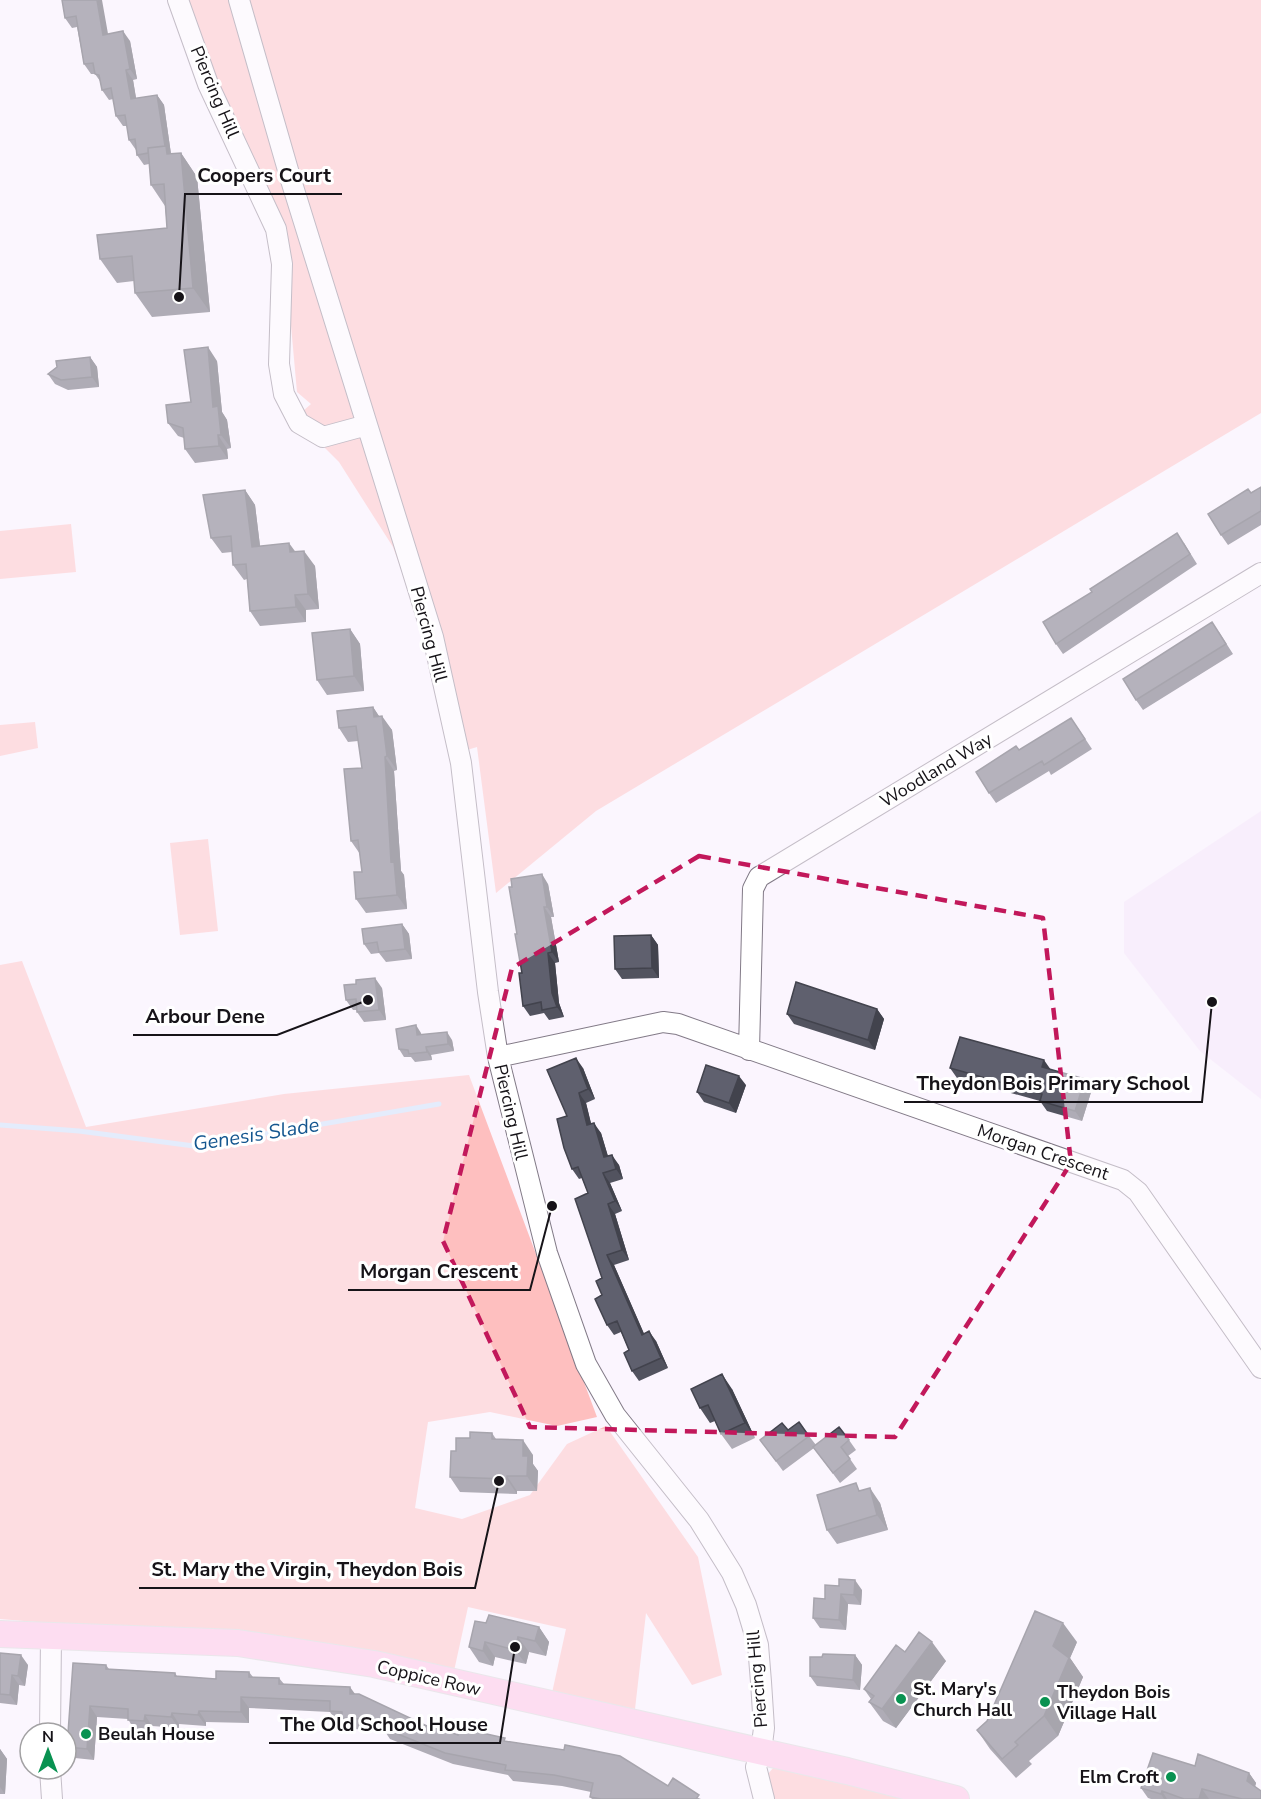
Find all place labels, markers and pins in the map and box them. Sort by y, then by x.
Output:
callout: Coopers Court [185,156,342,194]
callout: Arbour Dene [133,997,277,1035]
callout: Theydon Bois Primary School [904,1064,1202,1102]
callout: Morgan Crescent [348,1252,530,1290]
callout: St. Mary the Virgin, Theydon Bois [139,1550,475,1588]
place label: St. Mary's Church Hall [913,1677,1012,1722]
place label: Theydon Bois Village Hall [1056,1680,1171,1725]
marker: St. Mary's Church Hall [894,1692,908,1706]
marker: Theydon Bois Village Hall [1038,1695,1052,1709]
callout: The Old School House [269,1705,500,1743]
place label: Beulah House [98,1722,215,1746]
marker: Beulah House [79,1727,93,1741]
place label: Elm Croft [1079,1765,1159,1789]
marker: Elm Croft [1164,1770,1178,1784]

